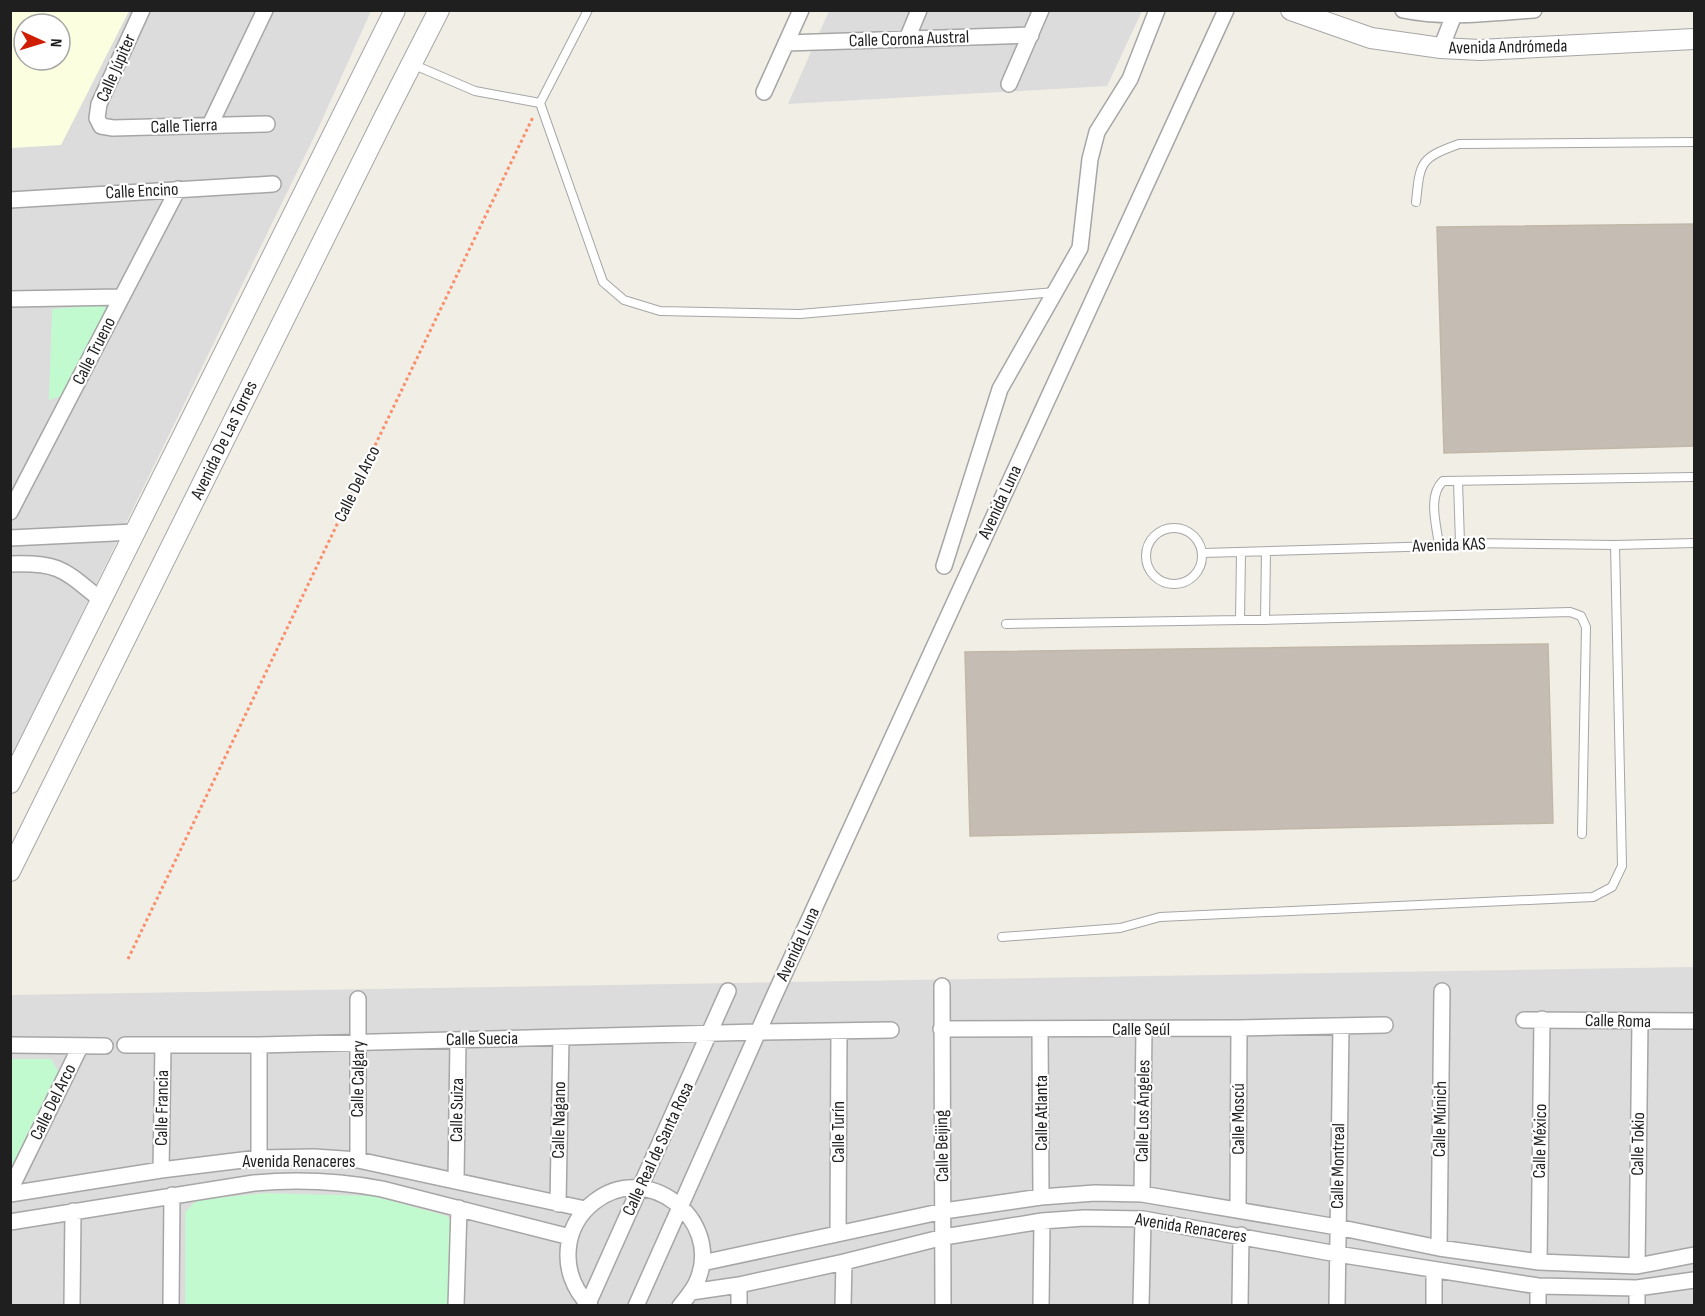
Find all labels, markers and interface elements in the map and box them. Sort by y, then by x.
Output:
north arrow [12,12,72,72]
street label: Calle Corona Austral [848,26,970,52]
street label: Calle Júpiter [92,31,140,105]
street label: Avenida Andrómeda [1447,35,1568,59]
text: N [46,38,65,48]
street label: Calle Tierra [150,114,218,138]
street label: Calle Encino [105,179,179,203]
street label: Calle Trueno [68,314,120,388]
street label: Avenida De Las Torres [186,377,262,504]
street label: Calle Del Arco [330,443,384,525]
street label: Avenida Luna [973,462,1026,543]
street label: Avenida KAS [1411,533,1486,557]
street label: Avenida Luna [771,904,824,985]
street label: Calle Roma [1585,1010,1651,1032]
street label: Calle Seúl [1112,1019,1170,1040]
street label: Calle Suecia [446,1028,518,1050]
street label: Calle Calgary [347,1040,369,1118]
street label: Calle Los Ángeles [1132,1060,1154,1162]
street label: Calle Del Arco [26,1061,80,1143]
street label: Calle Francia [151,1070,173,1146]
street label: Calle Atlanta [1031,1075,1052,1151]
street label: Calle Suiza [446,1078,468,1142]
street label: Calle Real de Santa Rosa [618,1079,698,1219]
street label: Calle Nagano [548,1081,570,1159]
street label: Calle Múnich [1429,1081,1451,1157]
street label: Calle Moscú [1228,1083,1249,1155]
street label: Calle Turín [828,1101,849,1163]
street label: Calle México [1529,1104,1551,1178]
street label: Calle Beijing [931,1110,953,1182]
street label: Calle Tokio [1627,1112,1649,1176]
street label: Calle Montreal [1327,1123,1349,1209]
street label: Avenida Renaceres [242,1151,355,1172]
street label: Avenida Renaceres [1133,1209,1248,1247]

